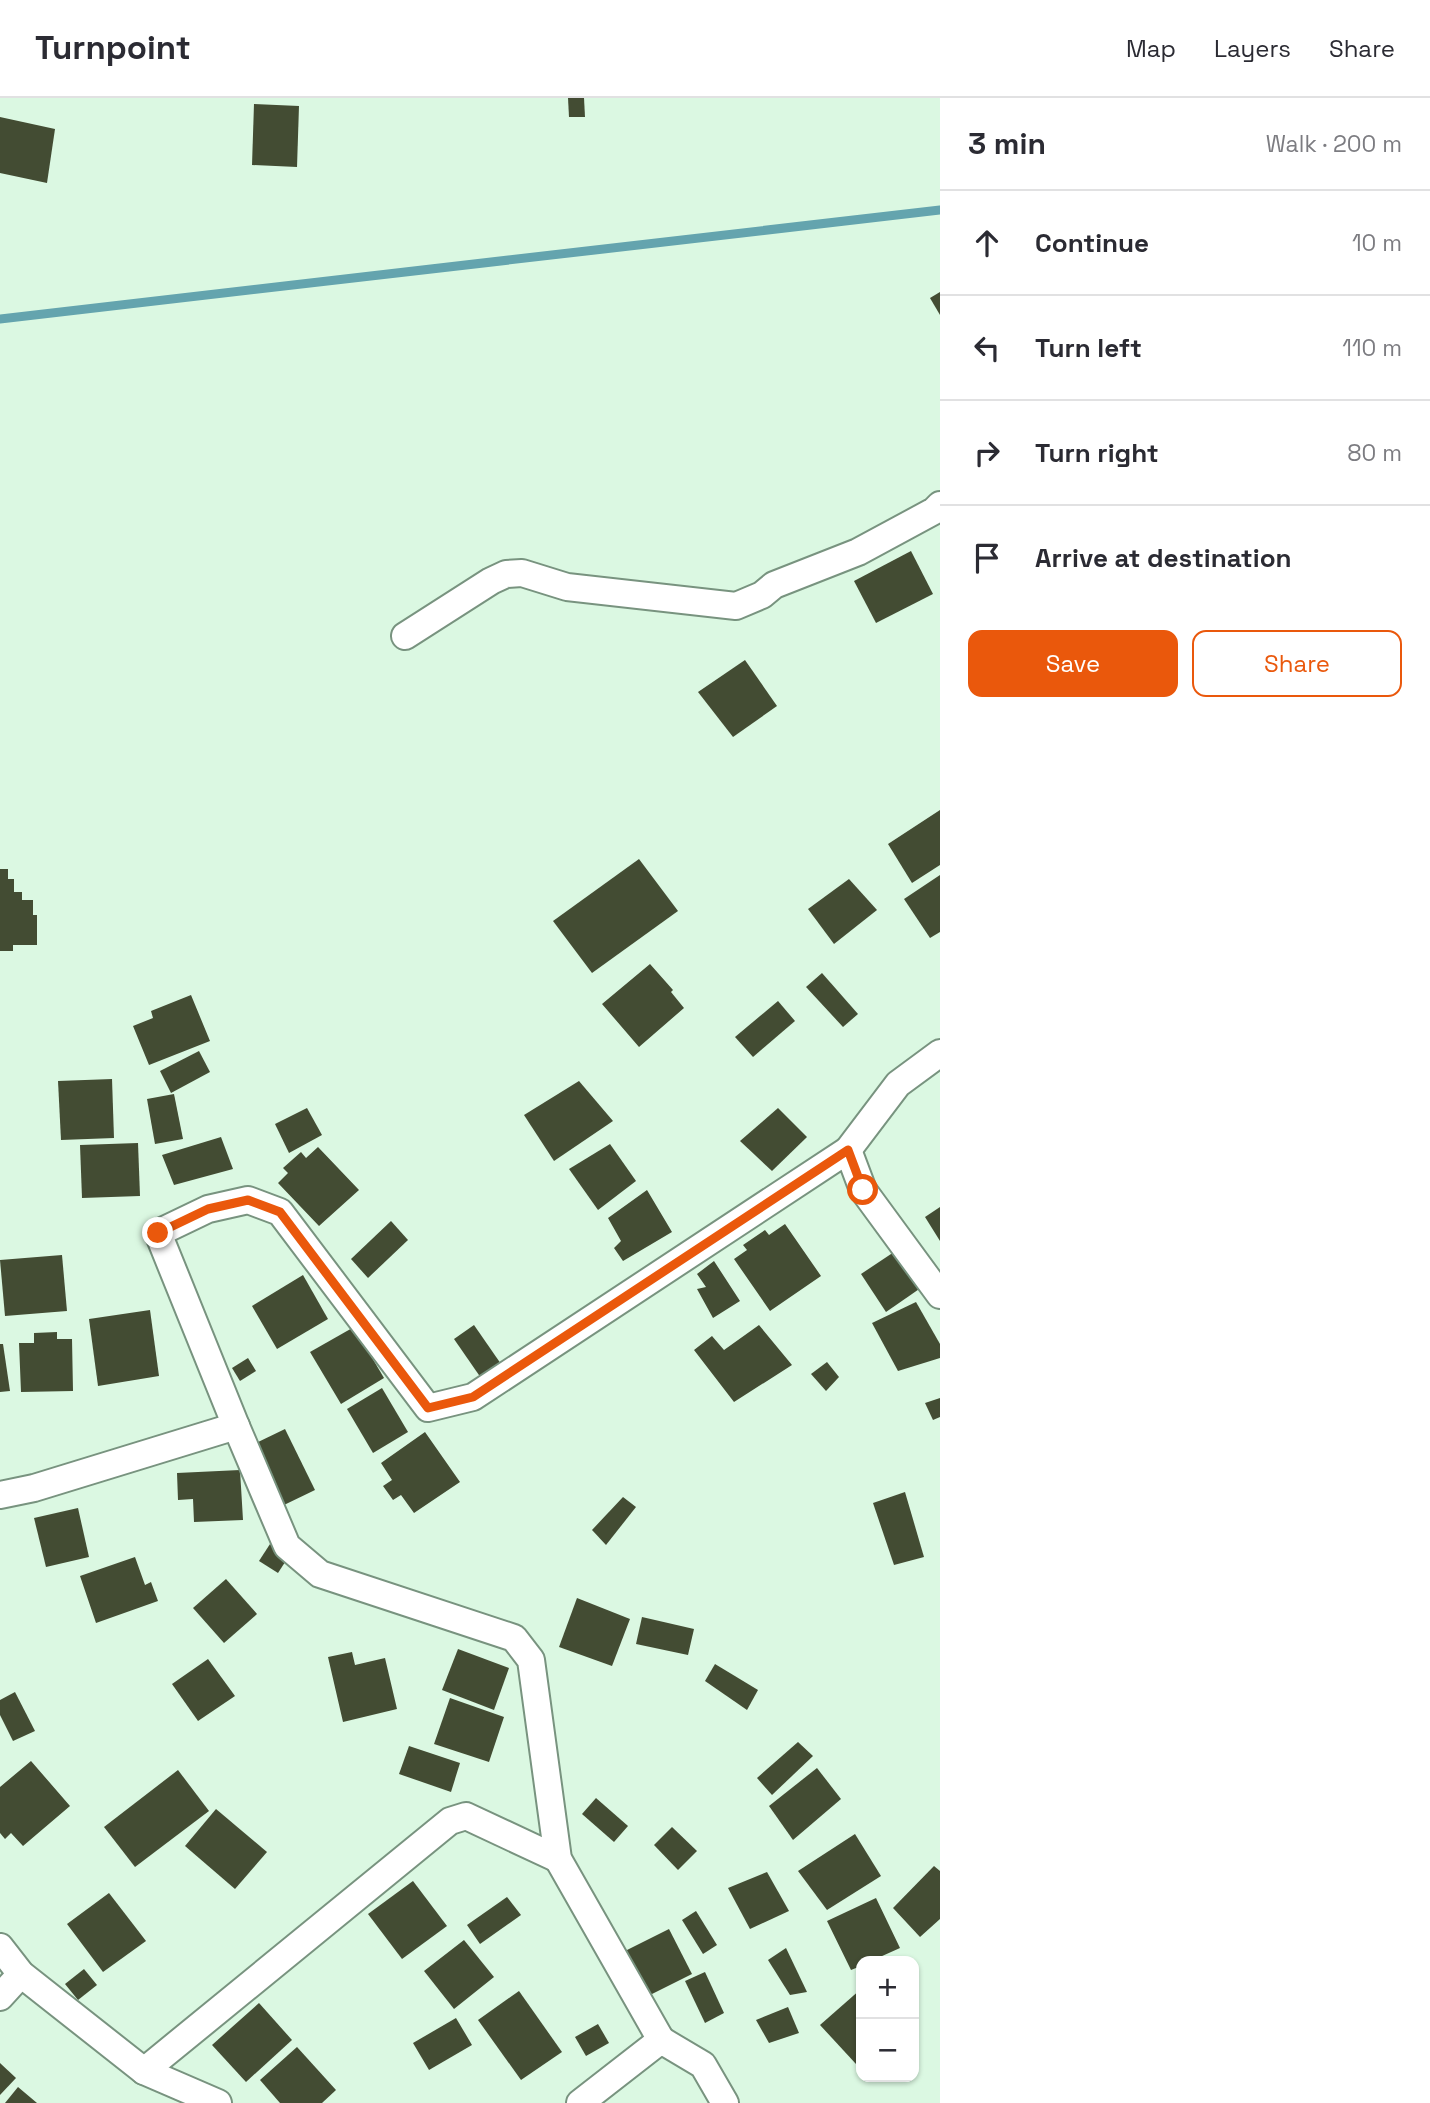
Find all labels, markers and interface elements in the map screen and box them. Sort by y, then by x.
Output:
text: Turnpoint [35,27,191,69]
text: Map [1126,33,1176,64]
text: Layers [1214,33,1291,64]
text: Share [1329,33,1395,64]
text: 3 min [968,124,1046,163]
text: Walk · 200 m [1266,129,1402,159]
icon: ahead [968,224,1006,262]
text: Continue [1035,226,1149,260]
text: 10 m [1352,228,1402,258]
icon: left [968,329,1006,367]
text: Turn left [1035,331,1142,365]
text: 110 m [1342,333,1402,363]
icon: right [968,434,1006,472]
text: Turn right [1035,436,1159,470]
text: 80 m [1347,438,1402,468]
icon: arrive [968,539,1006,577]
text: Arrive at destination [1035,541,1292,575]
button: Save [968,630,1178,697]
button: Share [1192,630,1402,697]
route start [847,1174,878,1205]
route end [142,1217,173,1248]
map controls [856,1956,919,2082]
button: + [856,1956,919,2019]
button: − [856,2019,919,2082]

